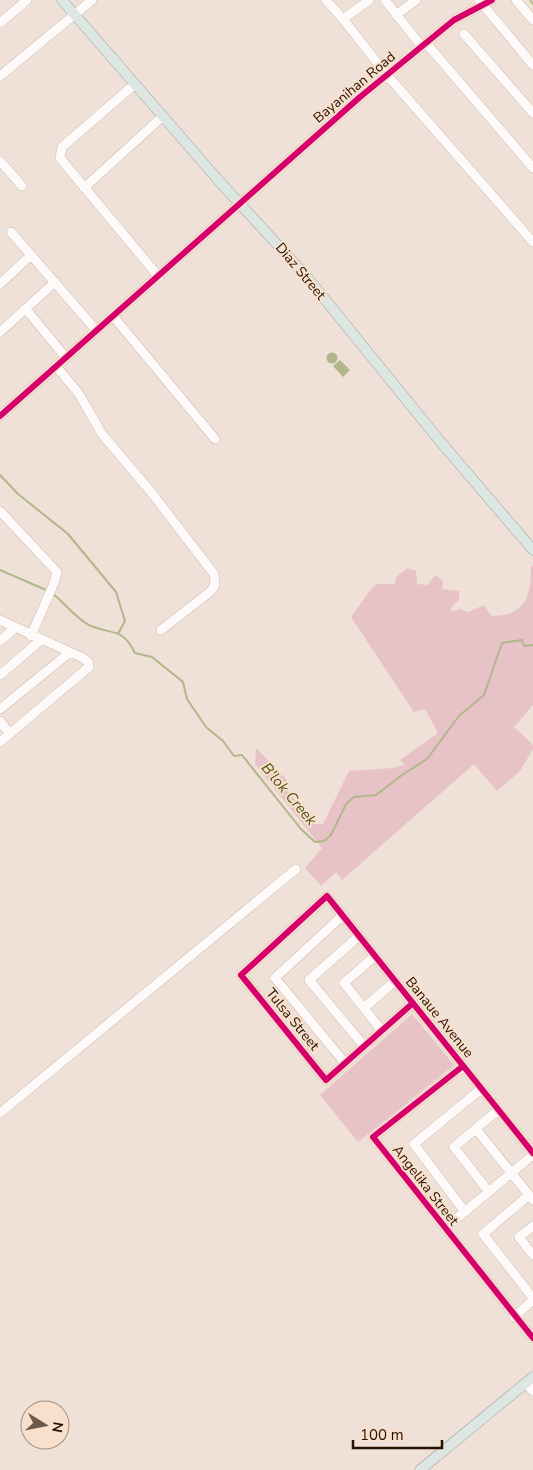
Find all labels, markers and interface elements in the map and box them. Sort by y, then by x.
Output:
street label: Bayanihan Road [309,47,399,127]
street label: Diaz Street [271,239,330,304]
water label: B'lok Creek [257,758,322,830]
street label: Banaue Avenue [401,973,478,1062]
street label: Tulsa Street [262,984,324,1055]
street label: Angelika Street [388,1141,463,1230]
north arrow [20,1400,70,1450]
scale bar [353,1418,442,1450]
text: N [47,1420,68,1434]
text: 100 m [360,1425,404,1445]

